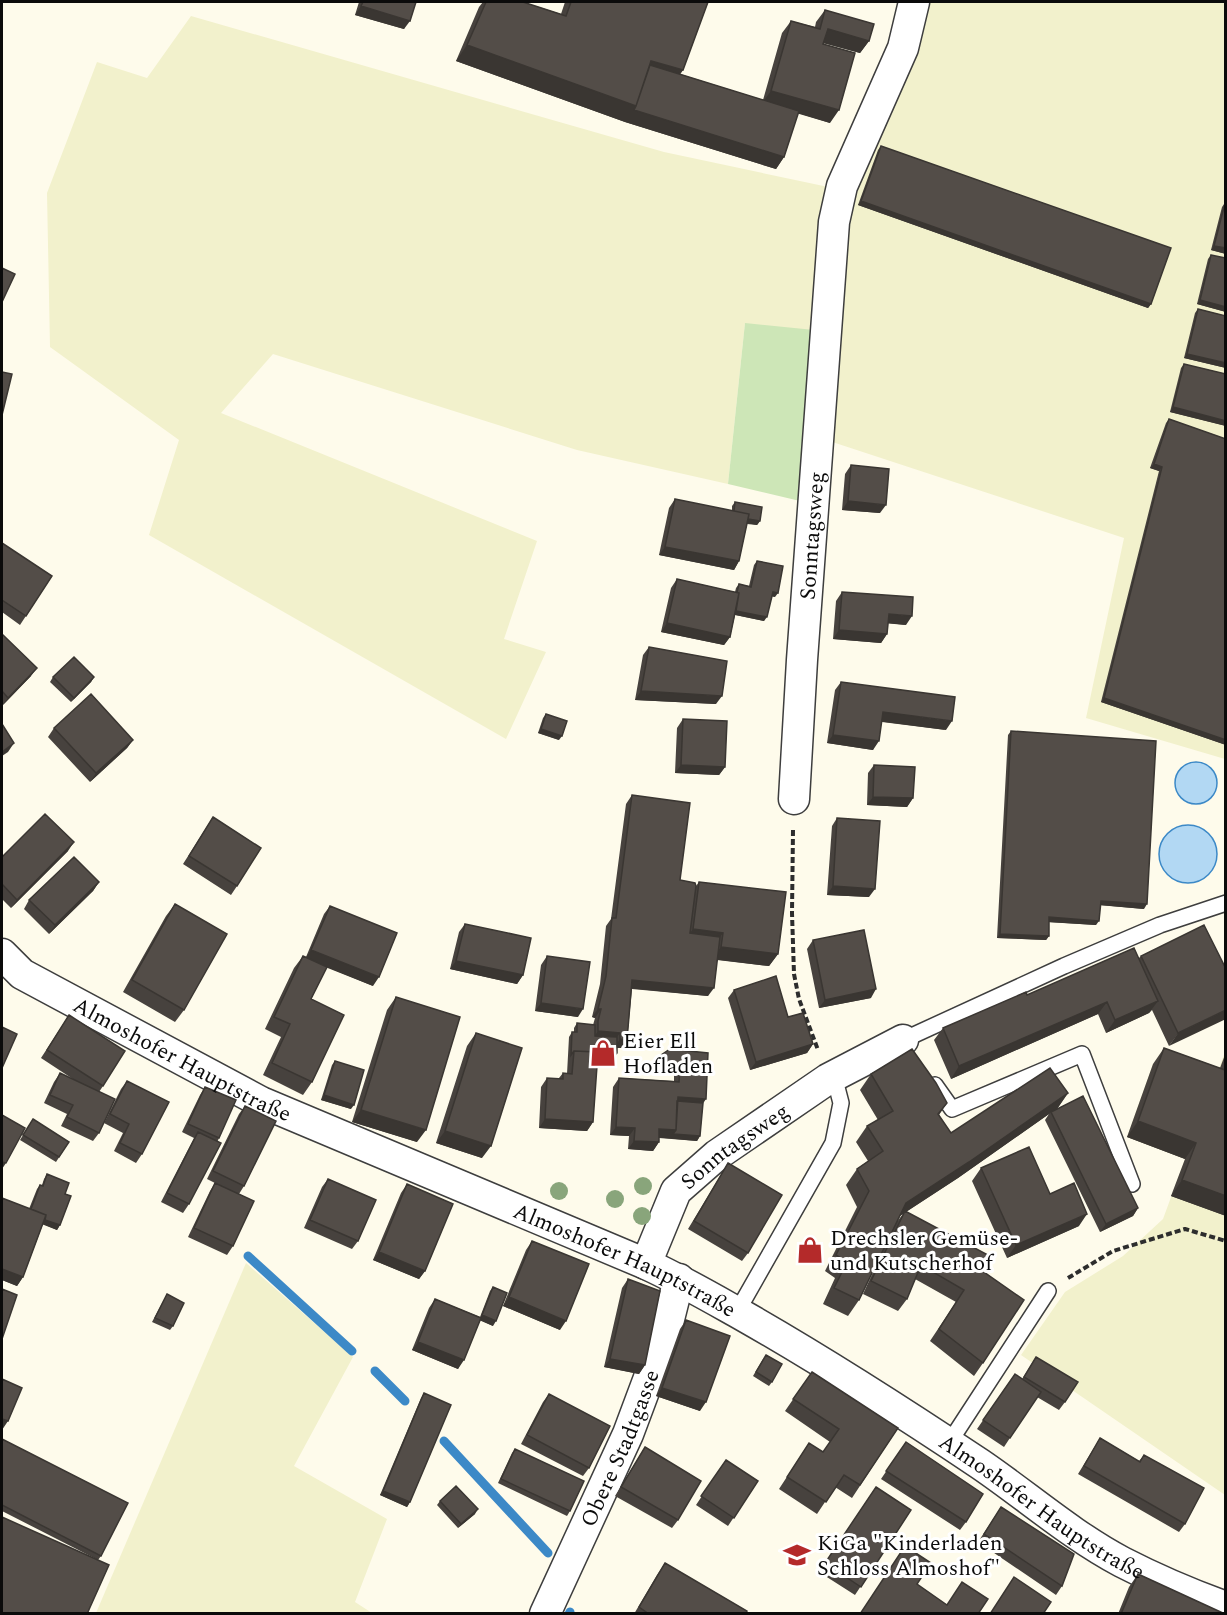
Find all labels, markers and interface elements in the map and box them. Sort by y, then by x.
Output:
street label: Sonntagsweg [791,470,834,601]
street label: Almoshofer Hauptstraße [67,989,296,1131]
place label: Eier Ell Hofladen [623,1025,713,1083]
shop icon: Eier Ell Hofladen [588,1038,618,1068]
street label: Sonntagsweg [673,1095,796,1198]
street label: Almoshofer Hauptstraße [508,1195,742,1326]
place label: Drechsler Gemüse- und Kutscherhof [830,1222,1018,1280]
shop icon: Drechsler Gemüse- und Kutscherhof [795,1235,825,1265]
street label: Obere Stadtgasse [572,1365,669,1533]
street label: Almoshofer Hauptstraße [932,1426,1150,1589]
place label: KiGa "Kinderladen Schloss Almoshof" [817,1527,1002,1585]
school or university icon: KiGa "Kinderladen Schloss Almoshof" [782,1540,812,1570]

